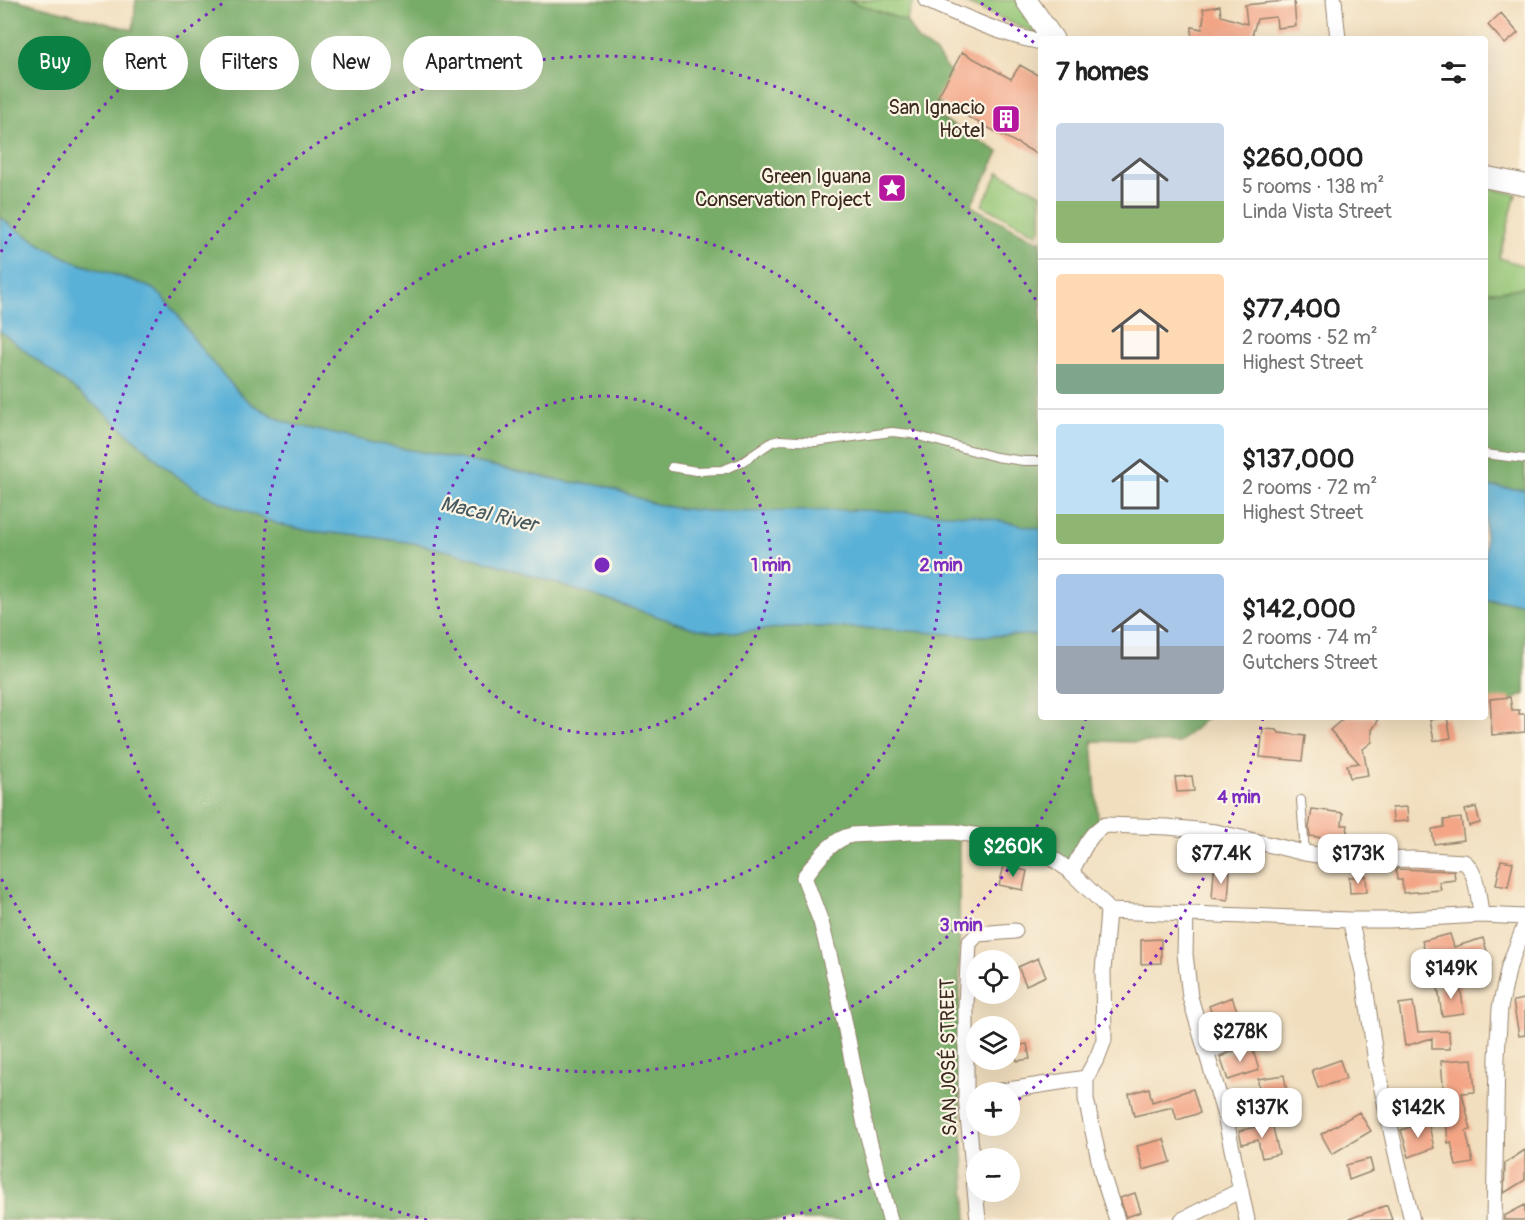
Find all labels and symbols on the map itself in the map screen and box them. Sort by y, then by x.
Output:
place label: San Ignacio Hotel [888,95,985,143]
building icon: San Ignacio Hotel [990,103,1022,135]
place label: Green Iguana Conservation Project [695,164,872,212]
place icon: Green Iguana Conservation Project [876,172,908,204]
water label: Macal River [438,490,542,539]
text: 1 min [751,554,791,577]
text: 2 min [919,554,963,577]
centre of rings [592,555,612,575]
text: 4 min [1217,786,1261,809]
pin: $260K [971,827,1055,878]
pin: $77.4K [1172,834,1270,885]
pin: $173K [1316,834,1400,885]
text: 3 min [939,914,983,937]
pin: $149K [1409,949,1493,1000]
street label: SAN JOSÉ STREET [935,978,962,1136]
pin: $278K [1198,1012,1282,1063]
pin: $137K [1220,1088,1304,1139]
pin: $142K [1376,1088,1460,1139]

